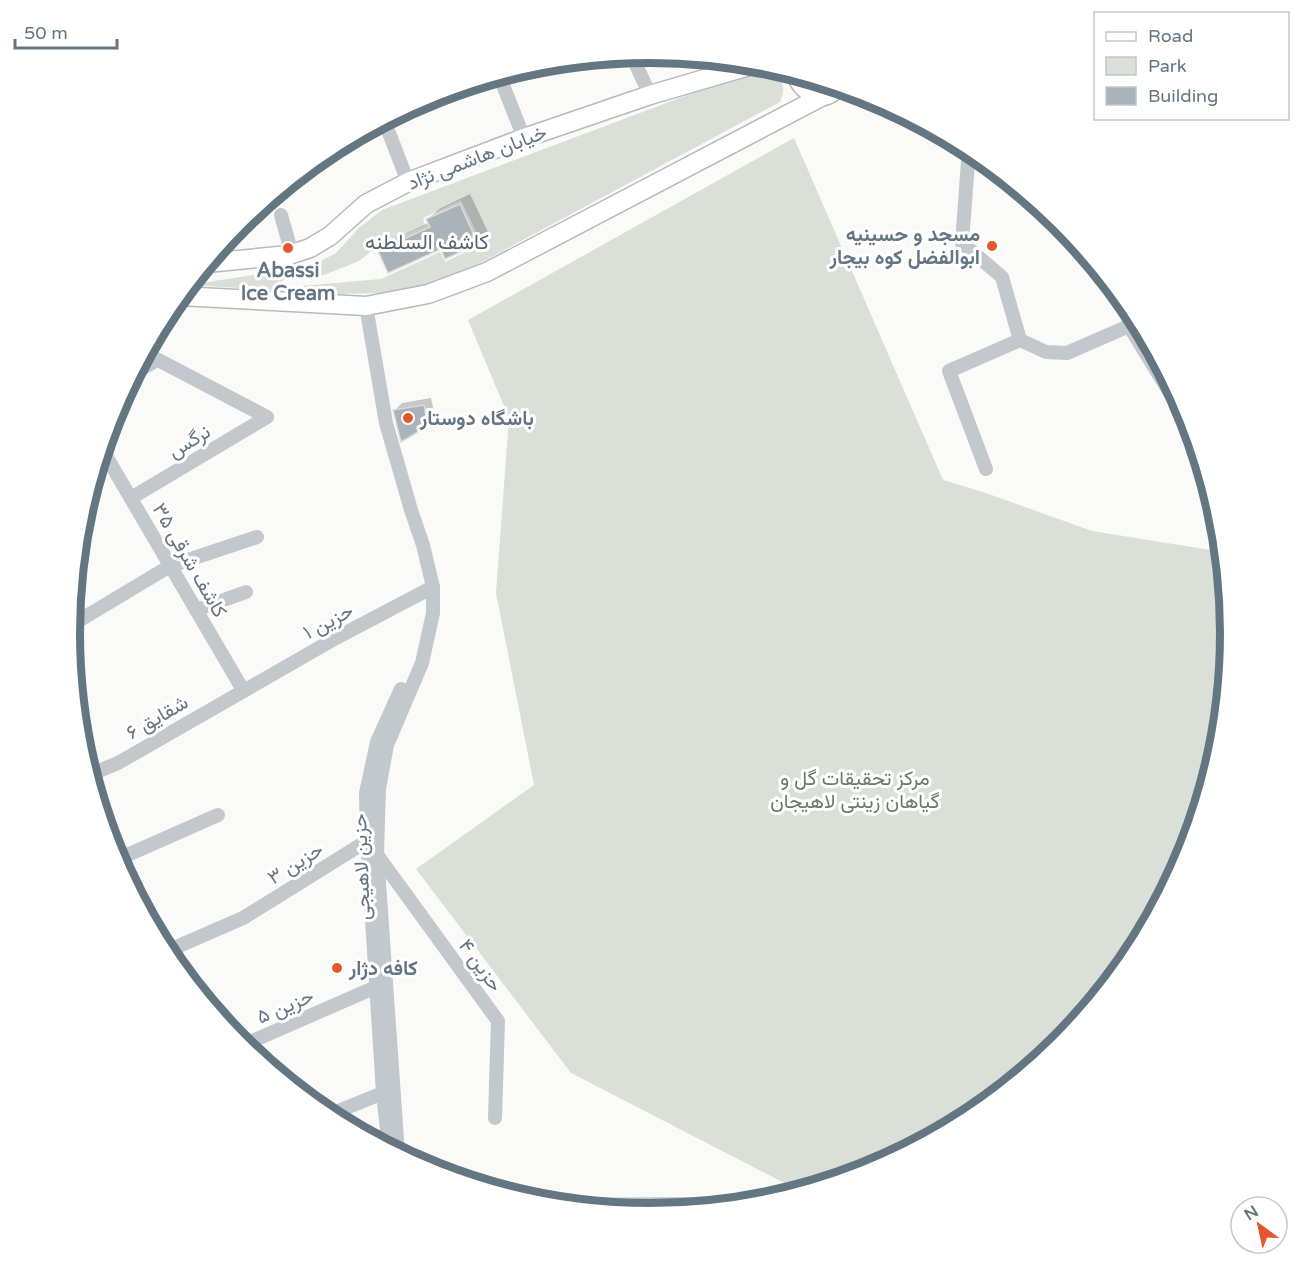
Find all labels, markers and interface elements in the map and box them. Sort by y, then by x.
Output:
scale bar [15,12,117,50]
legend [1094,12,1289,120]
text: 50 m [24,22,68,44]
text: Road [1148,25,1193,47]
text: Park [1148,55,1187,77]
text: Building [1148,85,1218,107]
street label: خیابان هاشمی نژاد [404,120,550,196]
place label: مسجد و حسینیه ابوالفضل کوه بیجار [829,223,980,270]
district label: کاشف السلطنه [365,230,489,255]
marker: مسجد و حسینیه ابوالفضل کوه بیجار [985,239,999,253]
marker: Abassi Ice Cream [281,241,295,255]
place label: Abassi Ice Cream [241,259,335,306]
place label: باشگاه دوستار [419,407,534,431]
marker: باشگاه دوستار [401,411,415,425]
street label: نرگس [164,420,215,464]
street label: کاشف شرقی ۳۵ [147,499,232,622]
street label: حزین ۱ [299,599,358,645]
street label: شقایق ۶ [122,691,193,745]
park label: مرکز تحقیقات گل و گیاهان زینتی لاهیجان [770,767,940,814]
street label: حزین لاهیجی [348,813,376,921]
street label: حزین ۳ [263,838,328,890]
street label: حزین ۴ [453,935,507,997]
place label: کافه دژار [348,957,418,981]
marker: کافه دژار [330,961,344,975]
street label: حزین ۵ [253,984,317,1030]
north arrow [1229,1195,1289,1255]
text: N [1241,1201,1262,1225]

